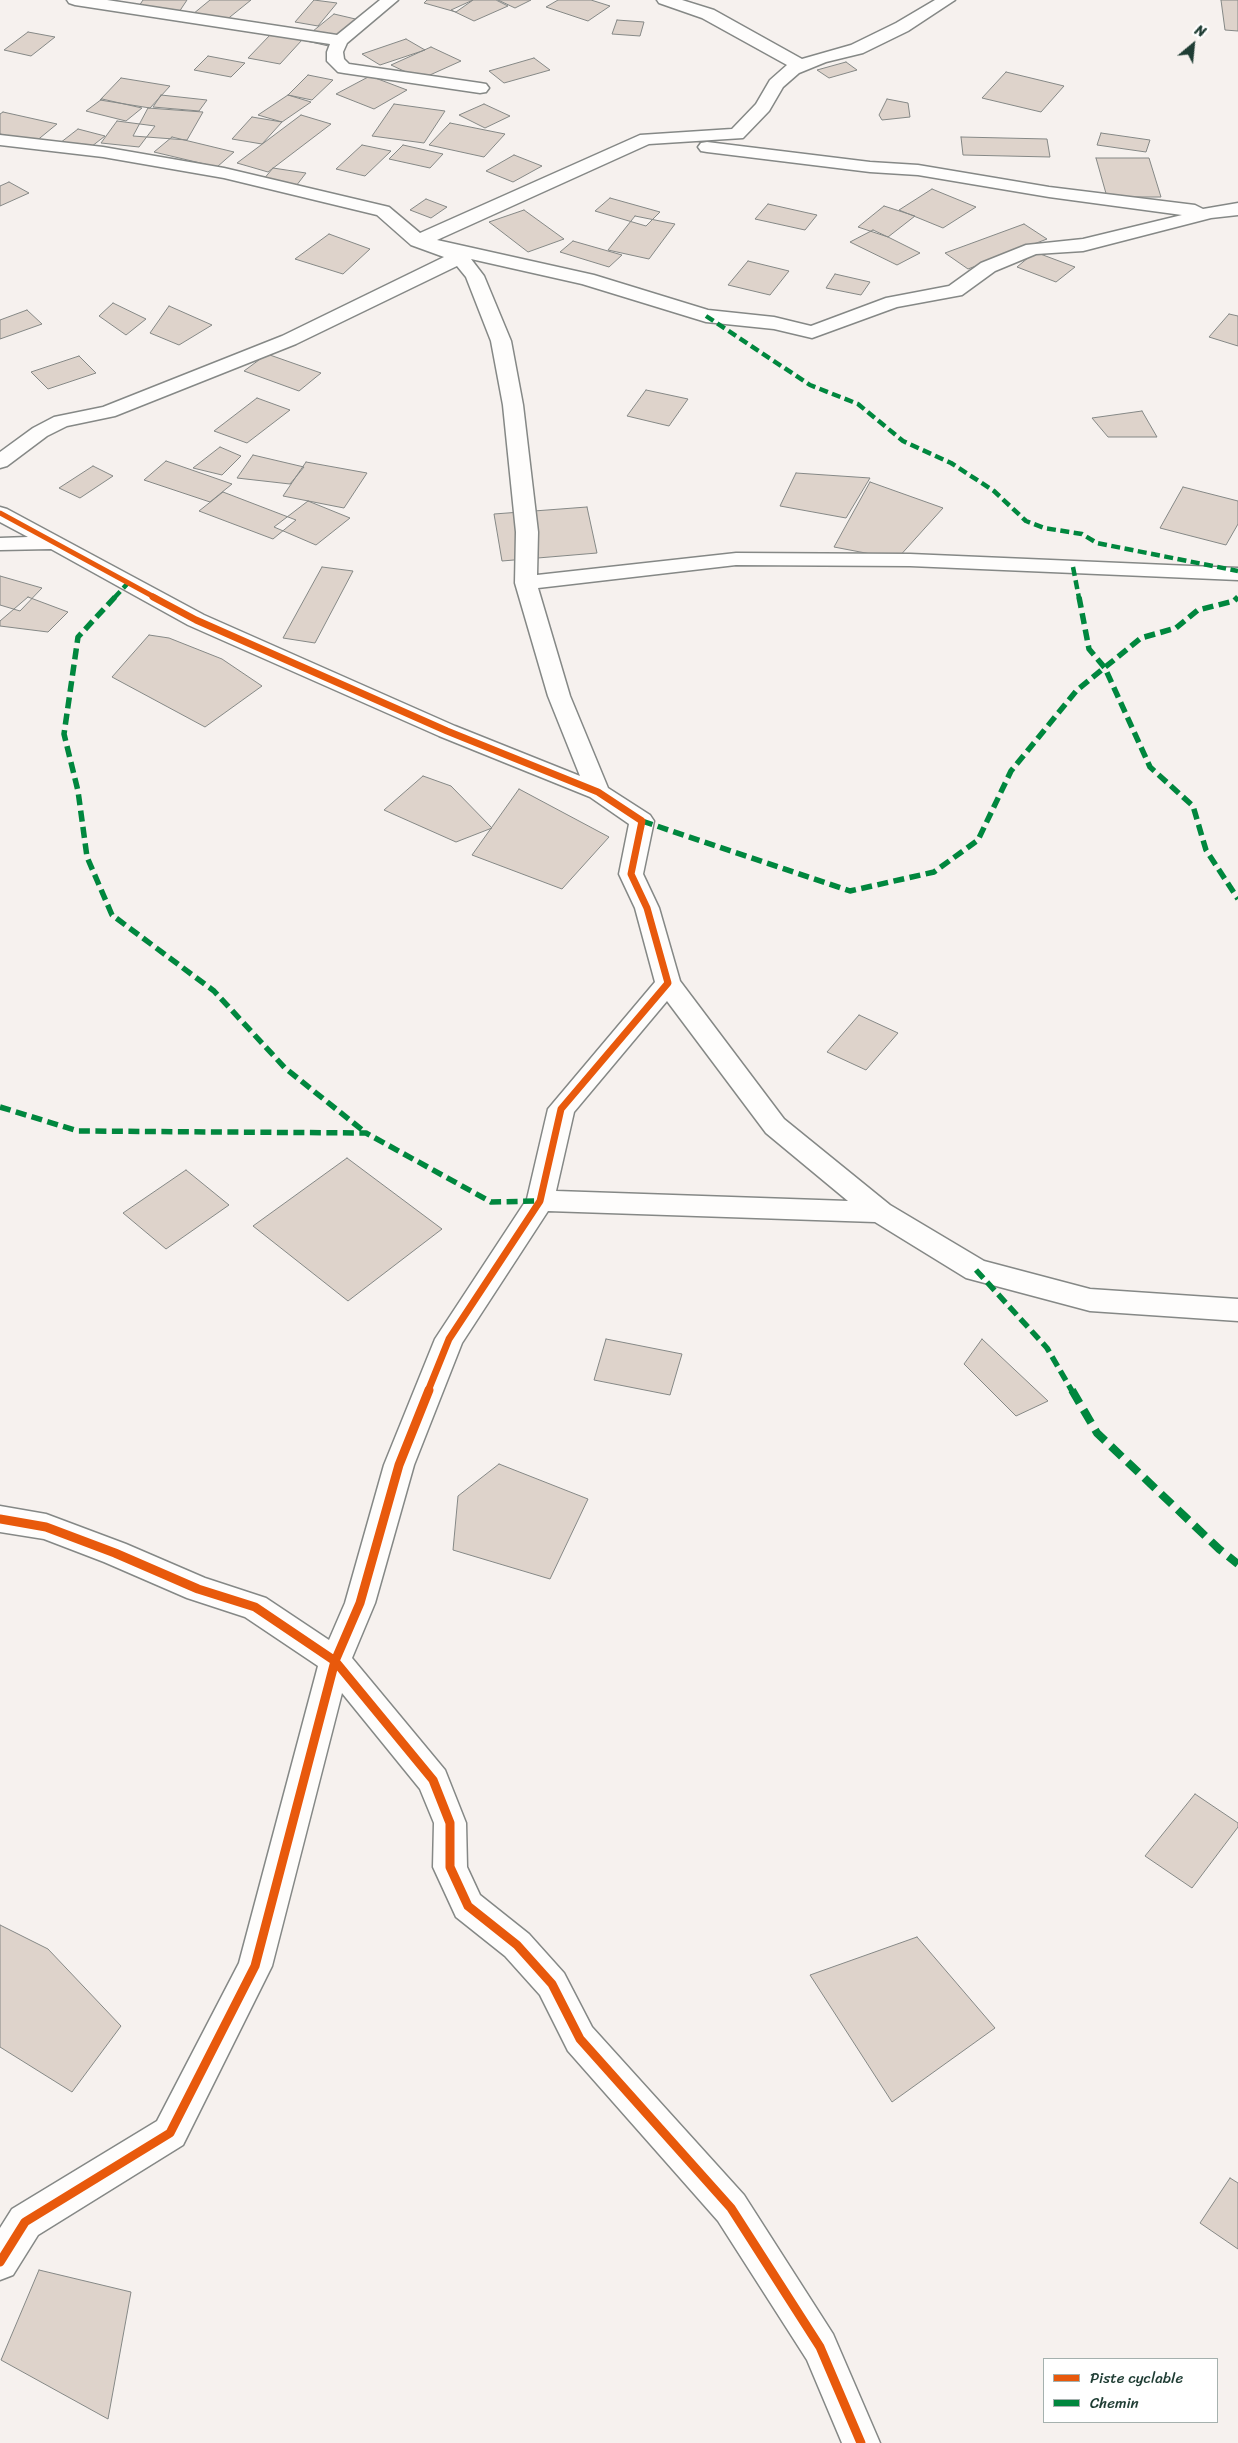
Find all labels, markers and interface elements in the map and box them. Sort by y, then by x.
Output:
text: N [1190,18,1210,45]
north arrow [1168,20,1218,70]
legend [1043,2358,1218,2423]
text: Piste cyclable [1090,2365,1183,2391]
text: Chemin [1090,2390,1139,2416]

